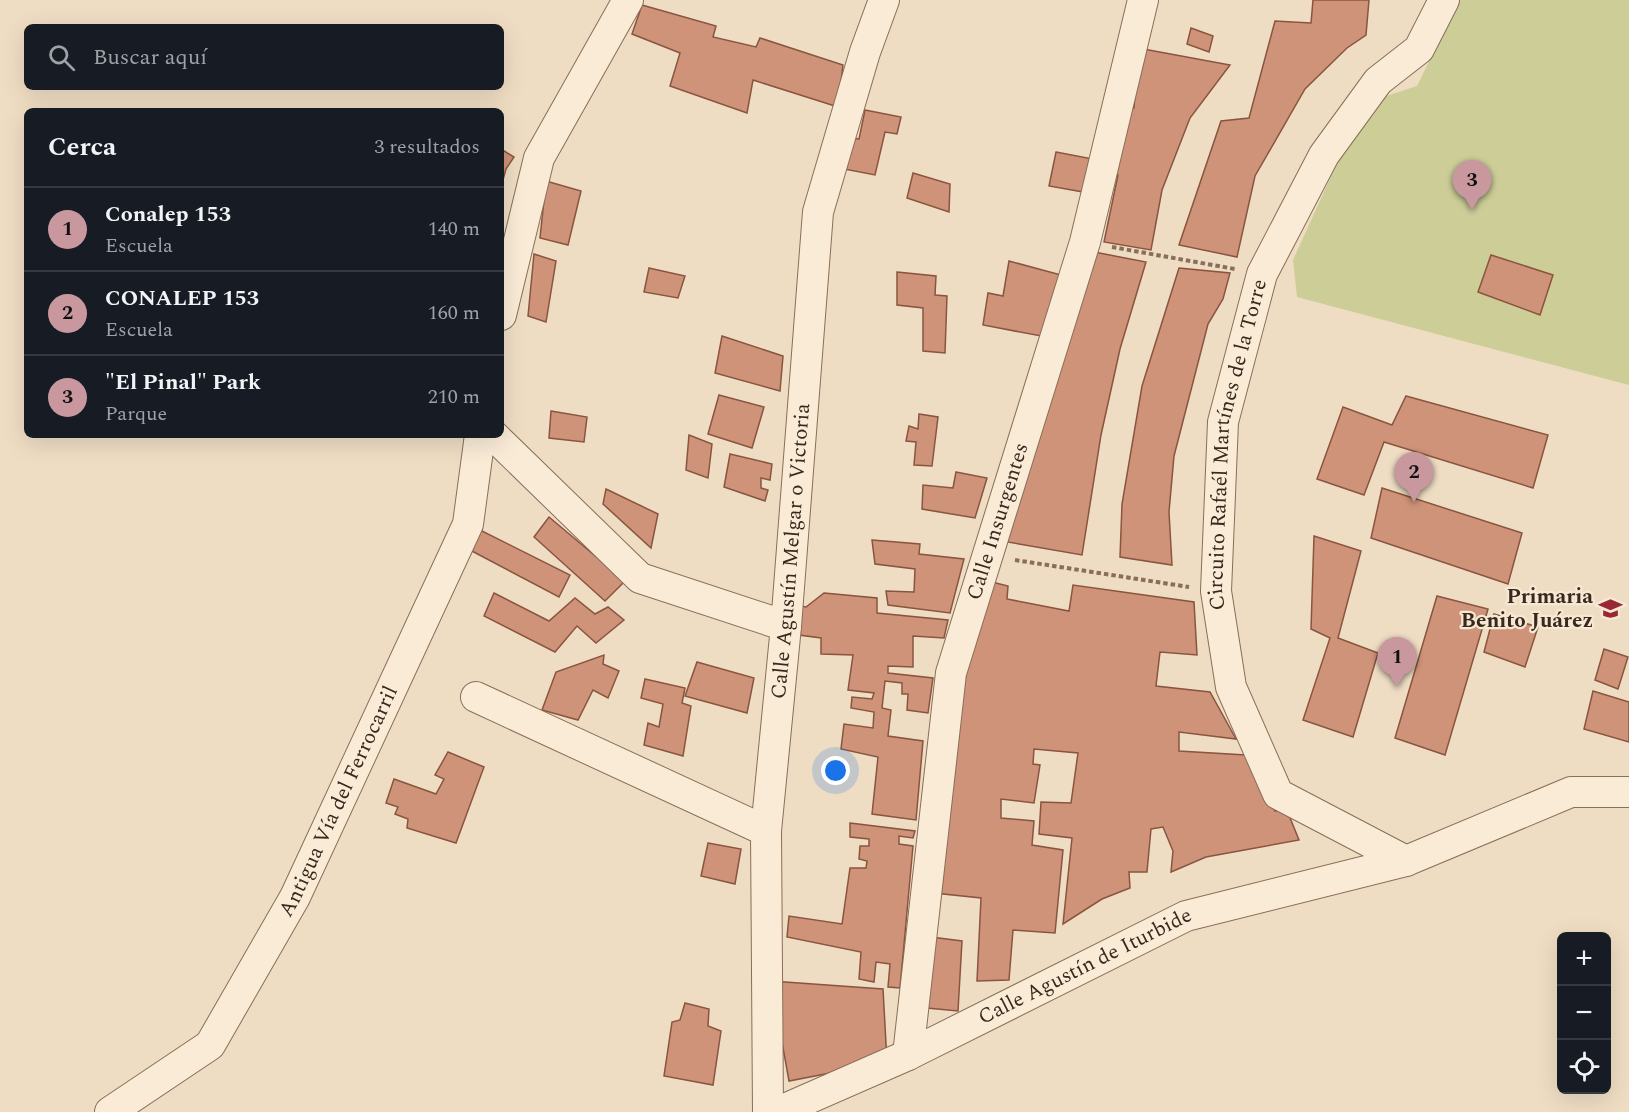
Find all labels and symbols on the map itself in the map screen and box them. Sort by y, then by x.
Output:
pin: 3 [1452,160,1492,210]
street label: Circuito Rafaél Martínes de la Torre [1200,276,1276,613]
street label: Calle Agustín Melgar o Victoria [763,401,819,700]
street label: Calle Insurgentes [959,439,1038,604]
pin: 2 [1394,452,1434,502]
place label: Primaria Benito Juárez [1461,581,1593,637]
school or university icon: Primaria Benito Juárez [1598,596,1624,622]
pin: 1 [1378,638,1416,687]
street label: Antigua Vía del Ferrocarril [271,681,407,923]
your location [821,756,850,785]
street label: Calle Agustín de Iturbide [973,899,1198,1033]

